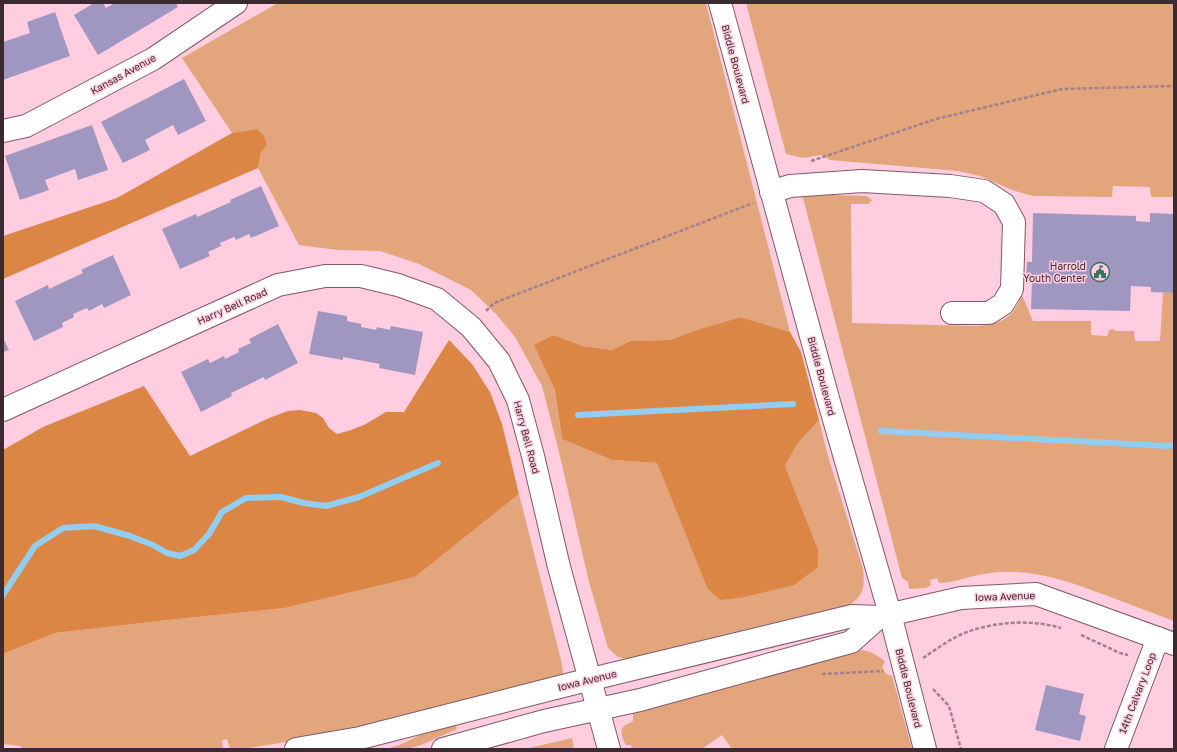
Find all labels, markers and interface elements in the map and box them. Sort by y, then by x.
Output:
street label: Biddle Boulevard [720,23,752,105]
street label: Kansas Avenue [88,51,158,97]
place label: Harrold Youth Center [1023,260,1086,284]
public building icon: Harrold Youth Center [1089,261,1111,283]
street label: Harry Bell Road [195,285,269,327]
street label: Biddle Boulevard [806,335,838,417]
street label: Harry Bell Road [511,399,543,475]
street label: Iowa Avenue [975,589,1036,603]
street label: Biddle Boulevard [893,647,925,729]
street label: 14th Calvary Loop [1116,651,1158,735]
street label: Iowa Avenue [556,667,618,693]

